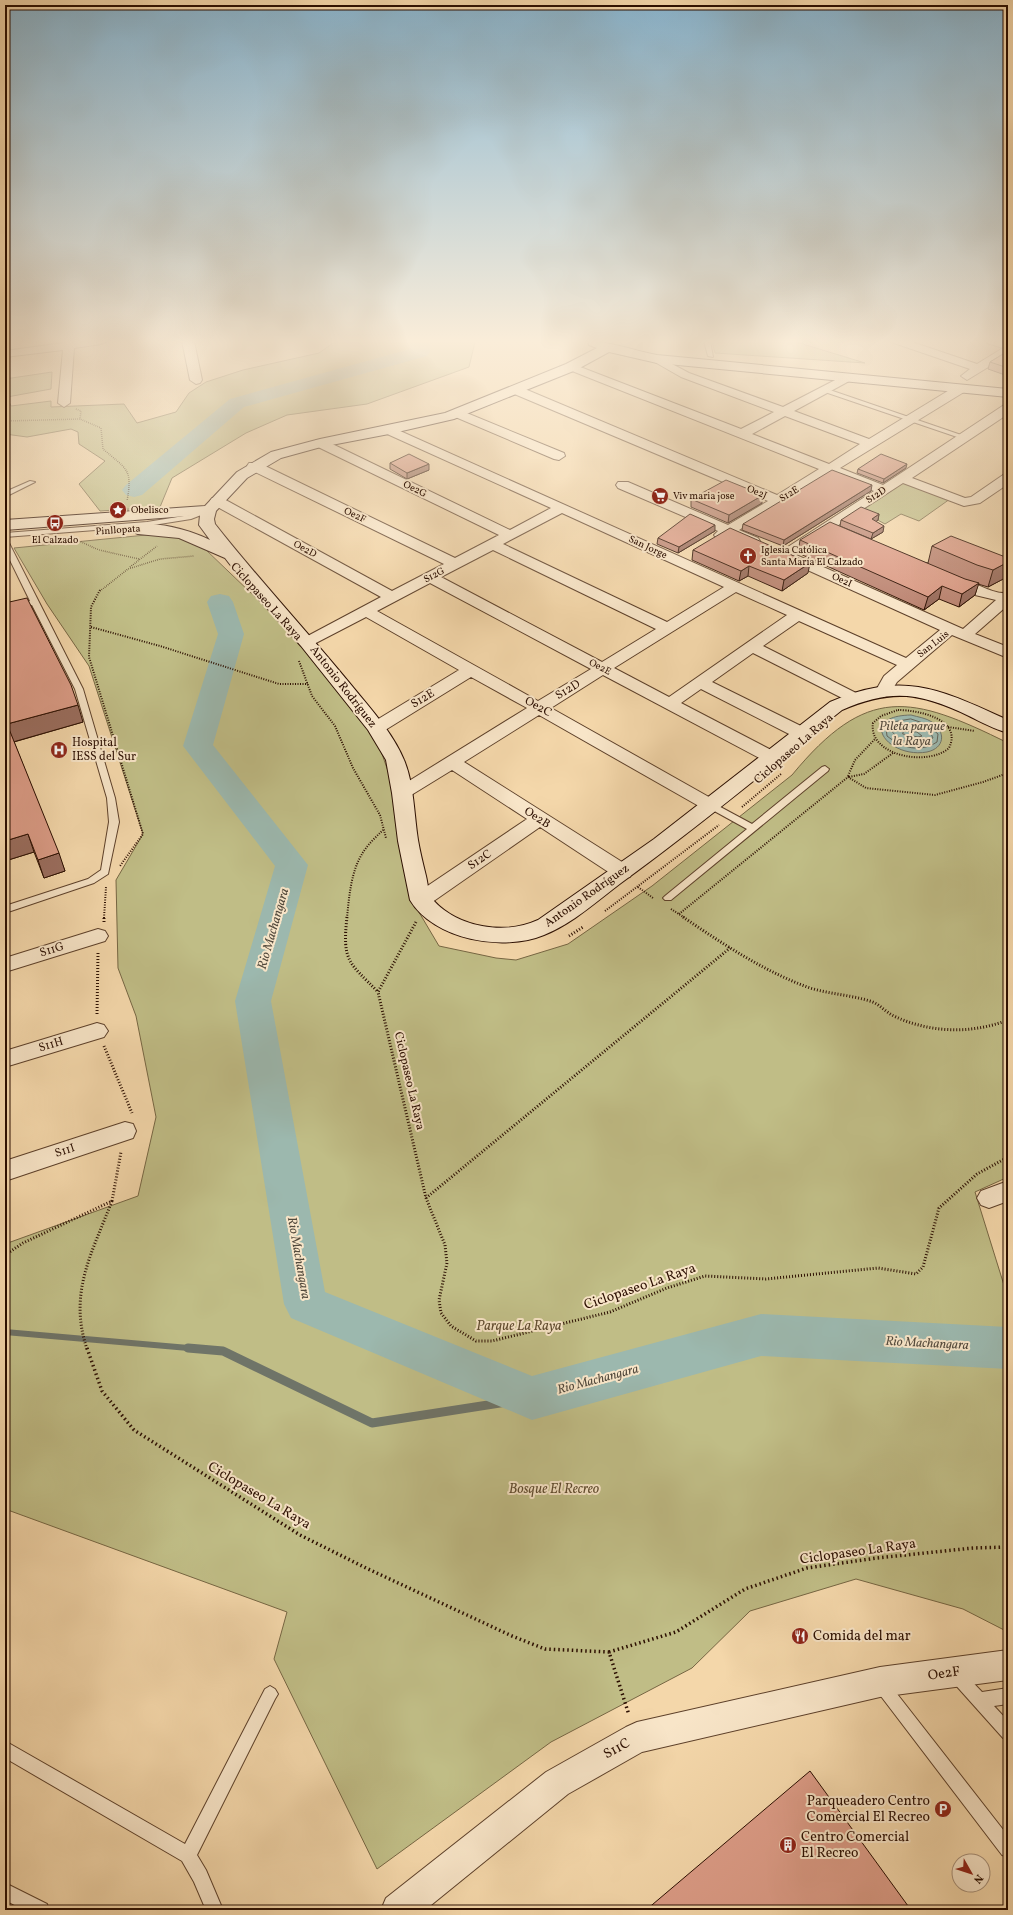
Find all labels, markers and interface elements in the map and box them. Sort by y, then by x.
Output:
street label: Oe2G [401,477,429,501]
street label: Oe2J [745,482,769,502]
street label: S12E [776,483,802,505]
street label: S12D [863,483,889,507]
supermarket icon: Viv maria jose [650,486,670,506]
place label: Viv maria jose [673,489,735,503]
place icon: Obelisco [108,500,128,520]
place label: Obelisco [131,503,169,517]
street label: Oe2F [342,504,369,527]
bus stop icon: El Calzado [45,513,65,533]
street label: Pinllopata [95,521,141,539]
street label: San Jorge [626,532,670,562]
place label: El Calzado [32,533,78,547]
street label: Oe2D [291,537,319,561]
place label: Iglesia Católica Santa María El Calzado [761,543,863,569]
church icon: Iglesia Católica Santa María El Calzado [738,546,758,566]
street label: Ciclopaseo La Raya [226,559,306,645]
street label: S12G [421,564,447,586]
street label: Oe2I [830,569,854,591]
street label: San Luis [914,627,952,661]
street label: Antonio Rodríguez [306,643,380,731]
street label: Oe2E [586,655,614,679]
street label: S12D [553,676,584,704]
street label: S12E [408,686,438,712]
street label: Oe2C [522,693,555,721]
street label: Ciclopaseo La Raya [751,710,837,788]
water label: Pileta parque la Raya [879,718,945,751]
place label: Hospital IESS del Sur [72,735,136,765]
hospital icon: Hospital IESS del Sur [49,740,69,760]
street label: Oe2B [521,804,553,832]
street label: S12C [465,846,495,874]
street label: Antonio Rodríguez [541,861,633,931]
water label: Rio Machangara [254,886,294,972]
street label: S11G [38,939,66,961]
street label: Ciclopaseo La Raya [390,1030,428,1132]
street label: S11H [37,1034,65,1056]
street label: S11I [53,1140,77,1162]
water label: Rio Machangara [282,1215,314,1301]
street label: Ciclopaseo La Raya [582,1259,698,1315]
park label: Parque La Raya [476,1317,562,1336]
water label: Rio Machangara [885,1333,969,1355]
water label: Rio Machangara [555,1360,641,1400]
street label: Ciclopaseo La Raya [204,1458,314,1534]
park label: Bosque El Recreo [509,1480,600,1499]
street label: Ciclopaseo La Raya [799,1534,917,1570]
restaurant icon: Comida del mar [790,1626,810,1646]
place label: Comida del mar [813,1627,911,1646]
street label: Oe2F [927,1662,961,1686]
street label: S11C [600,1734,634,1764]
place label: Parqueadero Centro Comercial El Recreo [807,1792,930,1827]
parking icon: Parqueadero Centro Comercial El Recreo [933,1799,953,1819]
place label: Centro Comercial El Recreo [801,1828,909,1863]
building icon: Centro Comercial El Recreo [778,1835,798,1855]
north arrow [951,1853,991,1893]
text: N [969,1871,986,1886]

